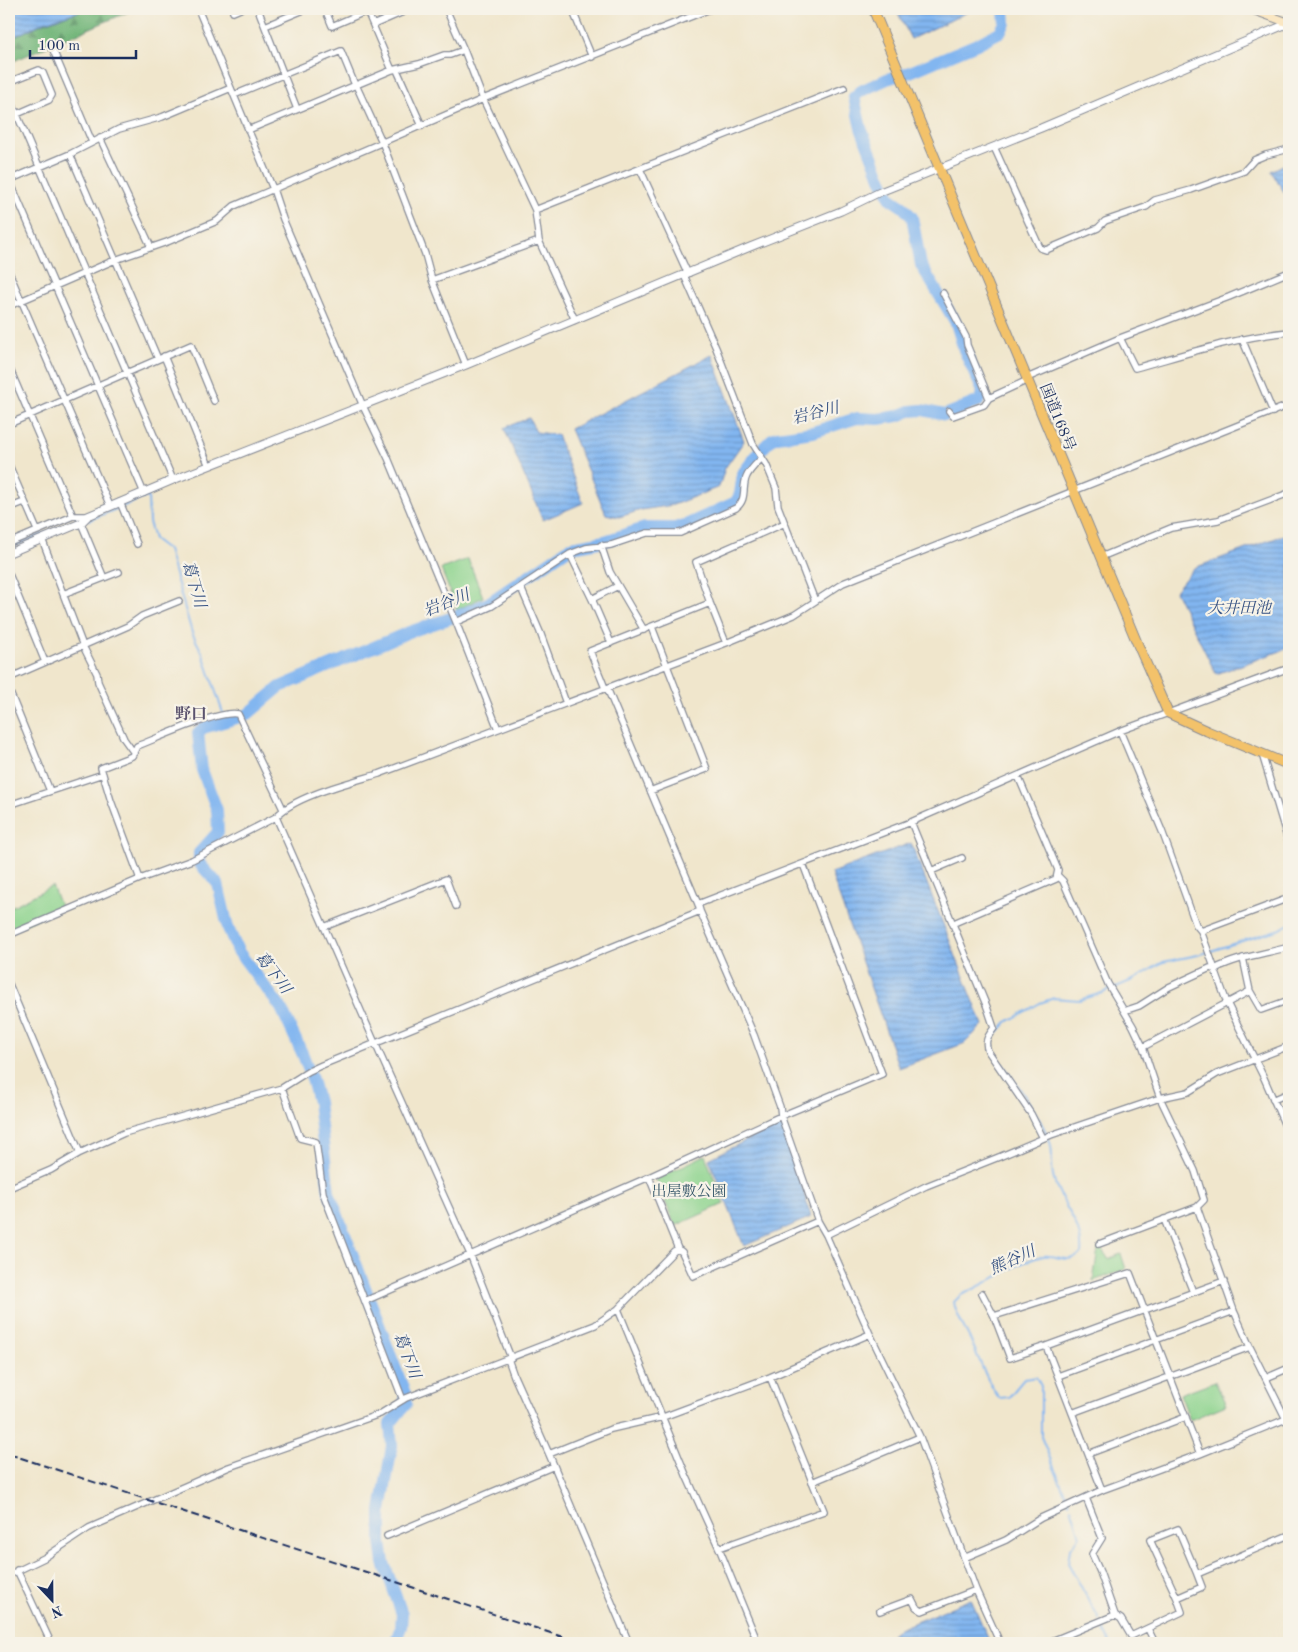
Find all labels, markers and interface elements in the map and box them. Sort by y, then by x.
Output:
scale bar [30,28,136,60]
text: 100 m [38,39,80,54]
street label: 国道168号 [1036,381,1079,453]
water label: 岩谷川 [790,398,843,428]
water label: 葛下川 [179,559,210,612]
water label: 岩谷川 [421,585,474,620]
water label: 大井田池 [1207,599,1273,617]
district label: 野口 [175,705,207,723]
water label: 葛下川 [252,948,296,999]
park label: 出屋敷公園 [651,1183,727,1200]
water label: 熊谷川 [987,1241,1040,1278]
water label: 葛下川 [390,1330,425,1383]
north arrow [28,1574,78,1624]
text: N [49,1603,64,1620]

